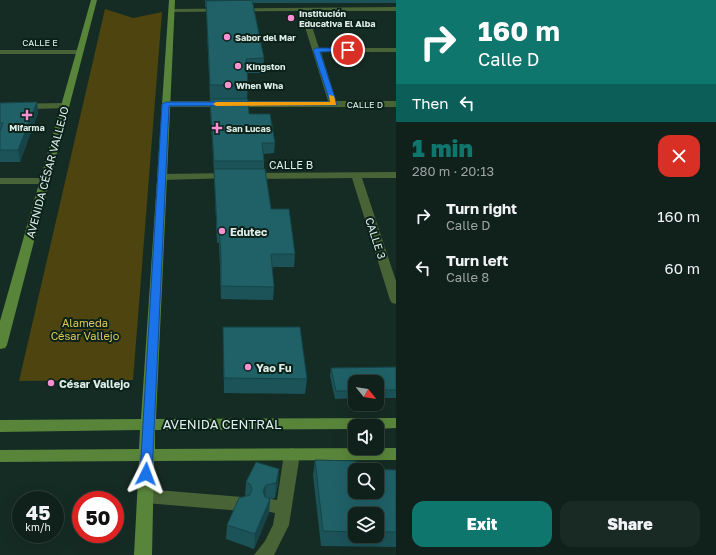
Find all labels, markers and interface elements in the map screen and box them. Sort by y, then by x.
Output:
place label: Institución Educativa El Alba [299,8,375,29]
marker: Institución Educativa El Alba [286,13,296,23]
text: 160 m [478,14,560,47]
icon: right [412,16,464,68]
marker: Sabor del Mar [222,32,232,42]
place label: Sabor del Mar [235,32,296,43]
pin [331,33,365,67]
street label: CALLE E [22,37,58,48]
icon: arrive [337,39,359,61]
text: Calle D [478,48,539,70]
marker: Kingston [233,61,243,71]
place label: Kingston [246,61,286,72]
marker: When Wha [223,80,233,90]
place label: When Wha [236,80,283,91]
icon: left [456,92,478,114]
text: Then [412,94,448,112]
street label: CALLE D [347,99,383,110]
street label: AVENIDA CÉSAR VALLEJO [23,105,71,239]
marker: Mifarma [22,110,32,120]
place label: Mifarma [9,122,45,133]
marker: San Lucas [211,122,223,134]
place label: San Lucas [226,123,271,134]
text: 1 min [412,133,473,162]
button: close [658,135,700,177]
street label: CALLE B [269,158,313,171]
text: 280 m · 20:13 [412,163,494,179]
text: Turn right [446,199,517,217]
icon: right [412,205,434,227]
text: 160 m [657,207,700,225]
street label: CALLE 3 [363,216,389,260]
text: Calle D [446,217,490,233]
place label: Edutec [230,225,268,238]
marker: Edutec [217,226,227,236]
text: Turn left [446,251,508,269]
icon: left [412,257,434,279]
text: 60 m [665,259,700,277]
text: Calle 8 [446,269,489,285]
park label: Alameda César Vallejo [51,316,120,342]
place label: Yao Fu [256,361,292,374]
marker: Yao Fu [243,362,253,372]
north arrow [348,375,384,411]
map controls [348,375,384,543]
place label: César Vallejo [59,377,130,390]
marker: César Vallejo [46,378,56,388]
street label: AVENIDA CENTRAL [163,416,282,432]
button: sound [348,419,384,455]
position arrow [125,453,167,495]
button: search [348,463,384,499]
speed limit sign: 50 [72,491,124,543]
text: 45 [26,500,50,524]
button: Exit [412,501,552,547]
button: Share [560,501,700,547]
button: layers [348,507,384,543]
text: km/h [25,521,51,533]

